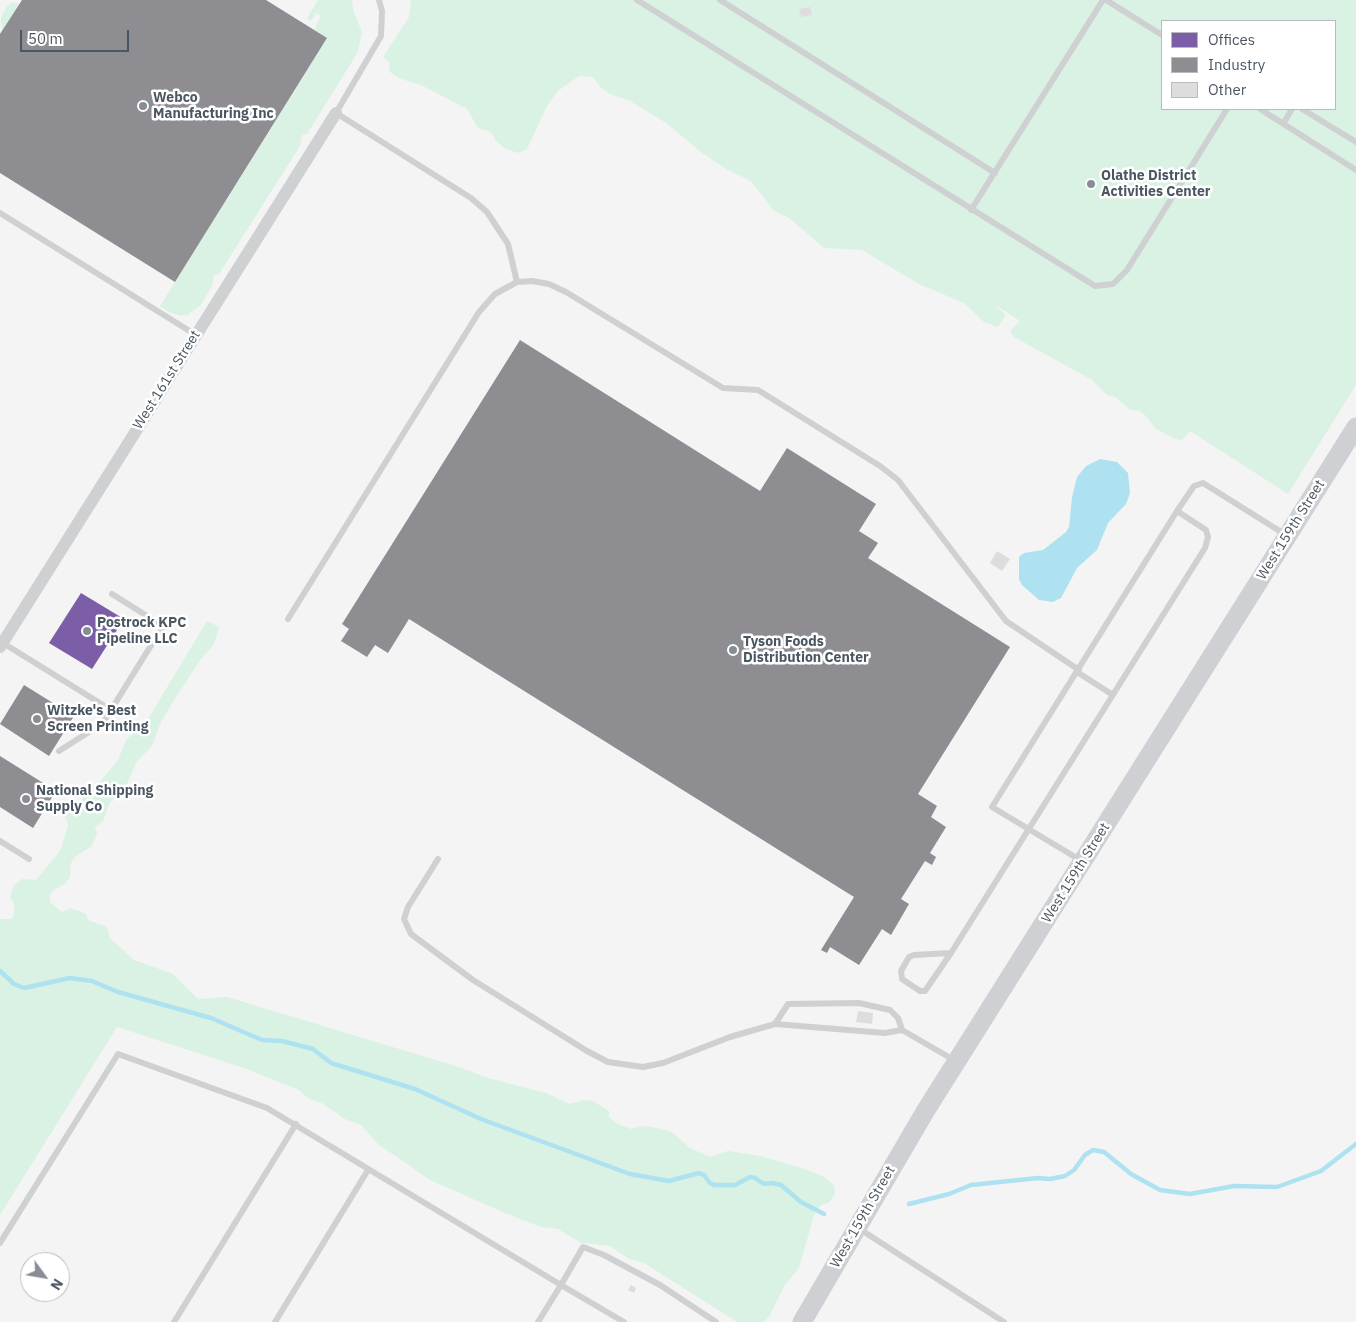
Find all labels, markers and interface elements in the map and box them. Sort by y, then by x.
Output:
scale bar [22,20,131,52]
legend [1161,20,1336,110]
text: 50 m [28,29,63,48]
text: Offices [1208,30,1255,49]
text: Industry [1208,55,1265,74]
text: Other [1208,80,1246,99]
place label: Webco Manufacturing Inc [153,90,274,122]
marker: Webco Manufacturing Inc [137,100,149,112]
place label: Olathe District Activities Center [1101,168,1210,200]
marker: Olathe District Activities Center [1085,178,1097,190]
street label: West 161st Street [130,327,204,433]
street label: West 159th Street [1253,477,1329,583]
place label: Postrock KPC Pipeline LLC [97,615,186,648]
marker: Postrock KPC Pipeline LLC [81,625,93,637]
place label: Tyson Foods Distribution Center [743,634,869,666]
marker: Tyson Foods Distribution Center [727,644,739,656]
place label: Witzke's Best Screen Printing [47,703,148,736]
marker: Witzke's Best Screen Printing [31,713,43,725]
place label: National Shipping Supply Co [36,783,153,816]
marker: National Shipping Supply Co [20,793,32,805]
street label: West 159th Street [1038,820,1114,926]
street label: West 159th Street [827,1163,899,1271]
north arrow [20,1252,70,1302]
text: N [47,1275,67,1293]

